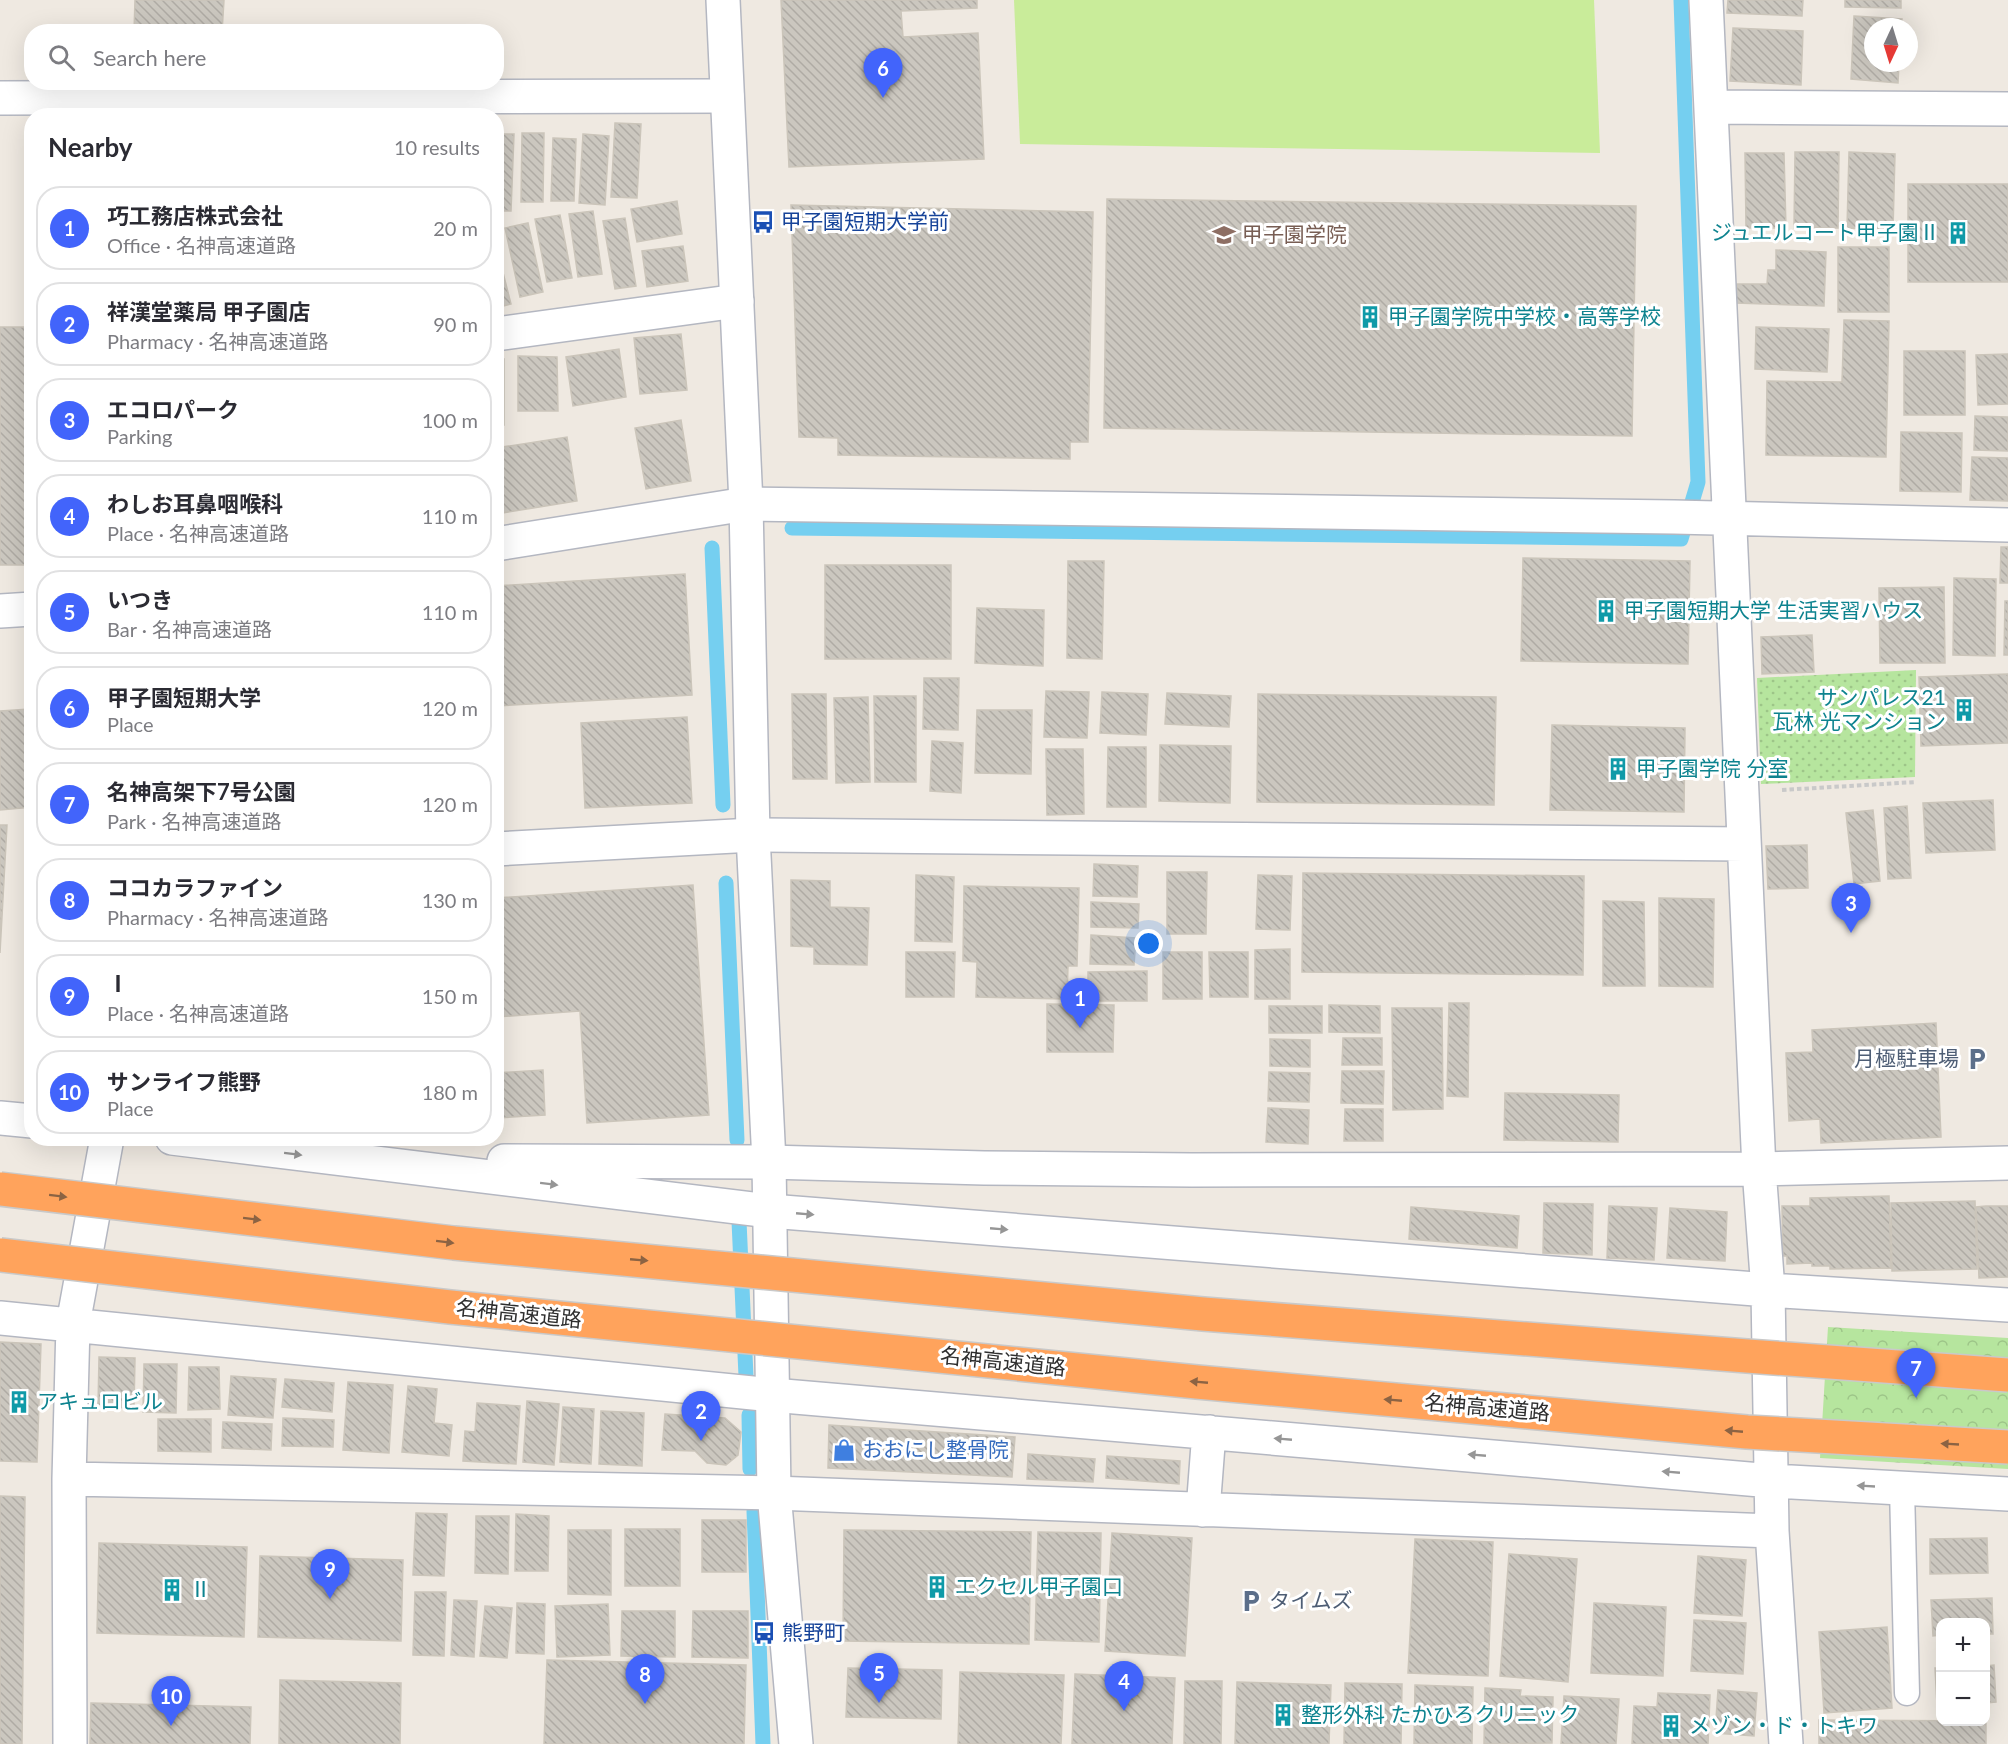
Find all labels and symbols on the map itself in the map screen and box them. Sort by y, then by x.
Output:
north arrow [1864,18,1918,72]
pin: 6 [864,48,902,98]
place label: 甲子園短期大学前 [781,208,949,233]
bus stop icon: 甲子園短期大学前 [750,209,776,235]
place label: ジュエルコート甲子園Ⅱ [1711,219,1940,244]
building icon: ジュエルコート甲子園Ⅱ [1945,220,1971,246]
place label: 甲子園学院 [1242,221,1347,246]
school or university icon: 甲子園学院 [1211,222,1237,248]
place label: 甲子園学院中学校・高等学校 [1388,303,1661,328]
building icon: 甲子園学院中学校・高等学校 [1357,304,1383,330]
place label: 甲子園短期大学 生活実習ハウス [1624,597,1923,622]
building icon: 甲子園短期大学 生活実習ハウス [1593,598,1619,624]
place label: サンパレス21 瓦林 光マンション [1773,684,1946,733]
building icon: サンパレス21 瓦林 光マンション [1951,697,1977,723]
place label: 甲子園学院 分室 [1636,755,1788,780]
building icon: 甲子園学院 分室 [1605,756,1631,782]
pin: 3 [1832,884,1870,933]
your location [1134,929,1163,958]
pin: 1 [1060,978,1100,1028]
place label: 月極駐車場 [1854,1045,1959,1070]
parking icon: 月極駐車場 [1964,1046,1990,1072]
one-way arrow [283,1149,302,1158]
one-way arrow [539,1180,558,1189]
one-way arrow [49,1191,68,1201]
one-way arrow [796,1209,815,1219]
one-way arrow [242,1214,261,1224]
one-way arrow [990,1224,1009,1234]
one-way arrow [436,1237,455,1247]
one-way arrow [630,1255,649,1265]
street label: 名神高速道路 [455,1293,583,1332]
street label: 名神高速道路 [939,1341,1067,1380]
pin: 7 [1896,1348,1936,1398]
one-way arrow [1190,1377,1209,1387]
place label: アキュロビル [37,1388,163,1413]
building icon: アキュロビル [6,1389,32,1415]
street label: 名神高速道路 [1423,1389,1551,1424]
pin: 2 [682,1392,720,1441]
one-way arrow [1384,1395,1403,1404]
one-way arrow [1724,1426,1743,1436]
one-way arrow [1273,1434,1292,1444]
place label: おおにし整骨院 [862,1436,1009,1461]
shop icon: おおにし整骨院 [831,1437,857,1463]
one-way arrow [1940,1439,1959,1448]
one-way arrow [1467,1450,1486,1460]
one-way arrow [1662,1467,1681,1477]
one-way arrow [1856,1481,1875,1491]
pin: 9 [310,1550,350,1599]
place label: エクセル甲子園口 [955,1573,1123,1598]
building icon: エクセル甲子園口 [924,1574,950,1600]
place label: Ⅱ [190,1576,211,1601]
building icon: Ⅱ [159,1577,185,1603]
place label: タイムズ [1269,1587,1353,1612]
parking icon: タイムズ [1238,1588,1264,1614]
place label: 熊野町 [782,1619,845,1644]
bus stop icon: 熊野町 [751,1620,777,1646]
pin: 8 [626,1654,664,1704]
pin: 5 [860,1654,898,1703]
pin: 4 [1104,1662,1144,1711]
pin: 10 [152,1676,190,1726]
place label: 整形外科 たかひろクリニック [1301,1701,1579,1726]
building icon: 整形外科 たかひろクリニック [1270,1702,1296,1728]
place label: メゾン・ド・トキワ [1689,1712,1878,1737]
building icon: メゾン・ド・トキワ [1658,1713,1684,1739]

